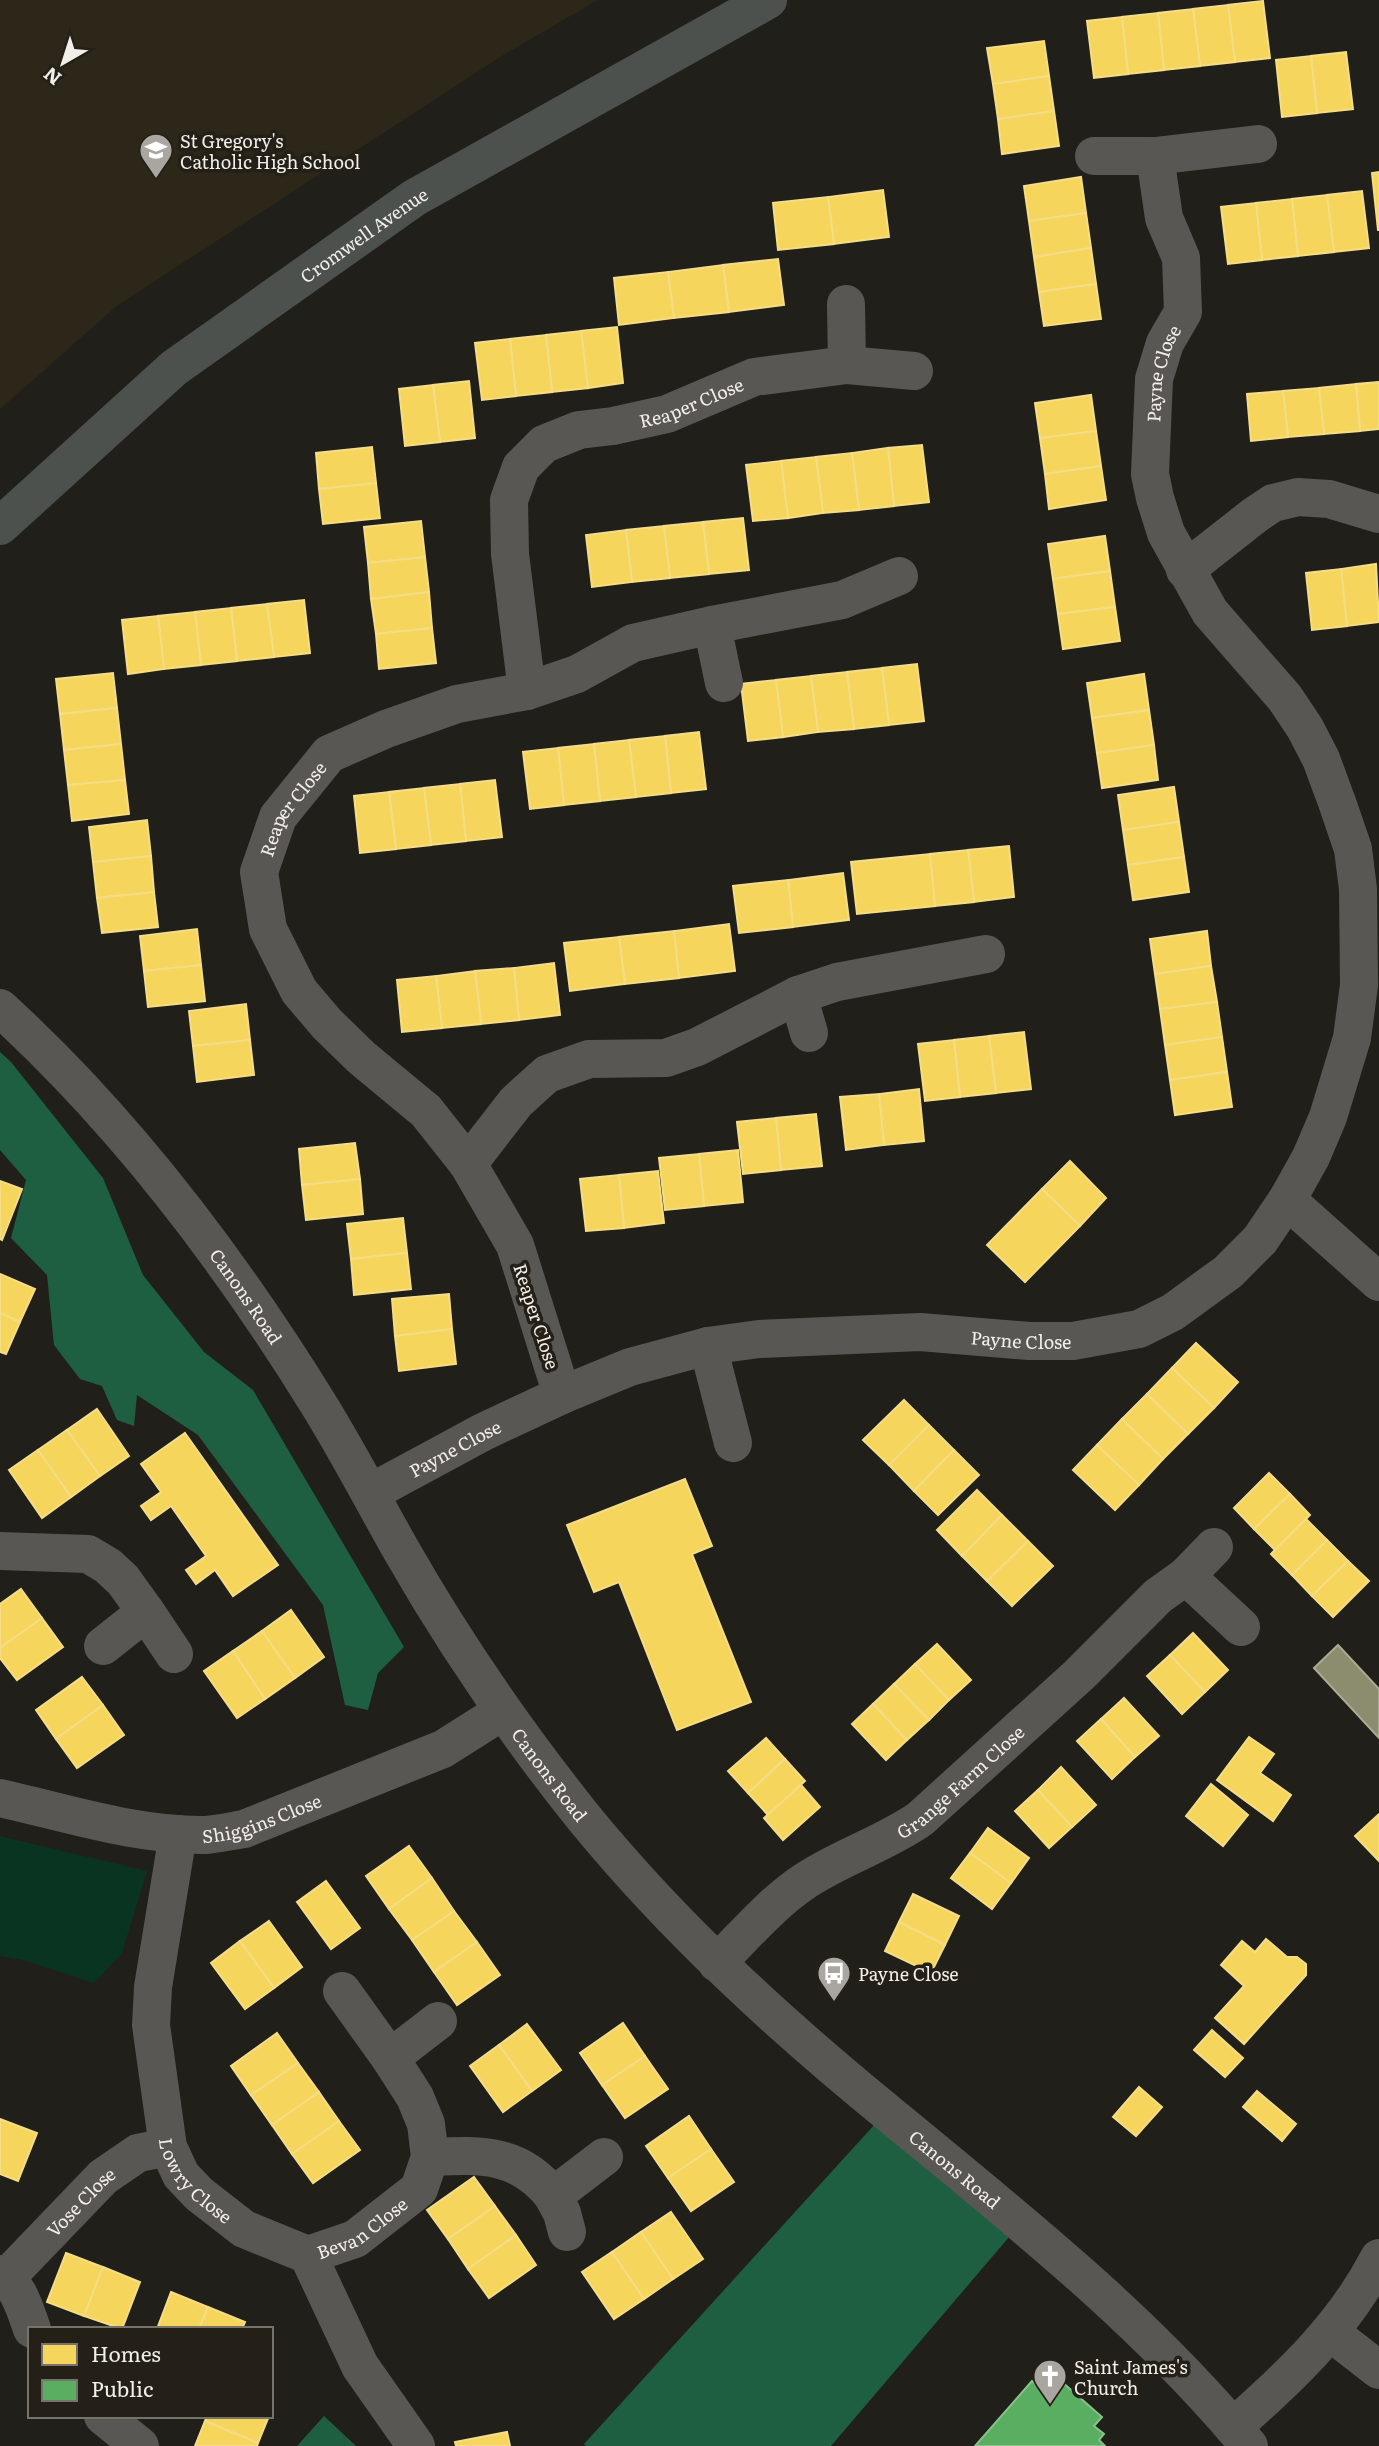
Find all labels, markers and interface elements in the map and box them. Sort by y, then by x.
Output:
north arrow [28,28,98,98]
text: N [37,61,67,93]
place label: St Gregory's Catholic High School [180,127,360,175]
school or university icon: St Gregory's Catholic High School [137,131,175,180]
street label: Cromwell Avenue [294,180,432,289]
street label: Payne Close [1139,319,1187,423]
street label: Reaper Close [636,370,747,433]
street label: Reaper Close [252,755,332,860]
street label: Canons Road [204,1242,290,1349]
street label: Reaper Close [507,1260,567,1372]
street label: Payne Close [970,1323,1071,1355]
street label: Payne Close [404,1412,505,1483]
street label: Grange Farm Close [891,1718,1030,1844]
street label: Canons Road [506,1722,595,1827]
street label: Shiggins Close [201,1786,325,1849]
bus stop icon: Payne Close [815,1954,853,2003]
place label: Payne Close [858,1960,959,1987]
street label: Canons Road [904,2123,1007,2214]
street label: Lowry Close [153,2136,239,2229]
street label: Vose Close [40,2159,120,2242]
street label: Bevan Close [313,2190,413,2265]
legend [28,2327,273,2418]
text: Homes [91,2337,161,2368]
place label: Saint James's Church [1074,2353,1188,2401]
church icon: Saint James's Church [1031,2357,1069,2406]
text: Public [91,2372,153,2403]

